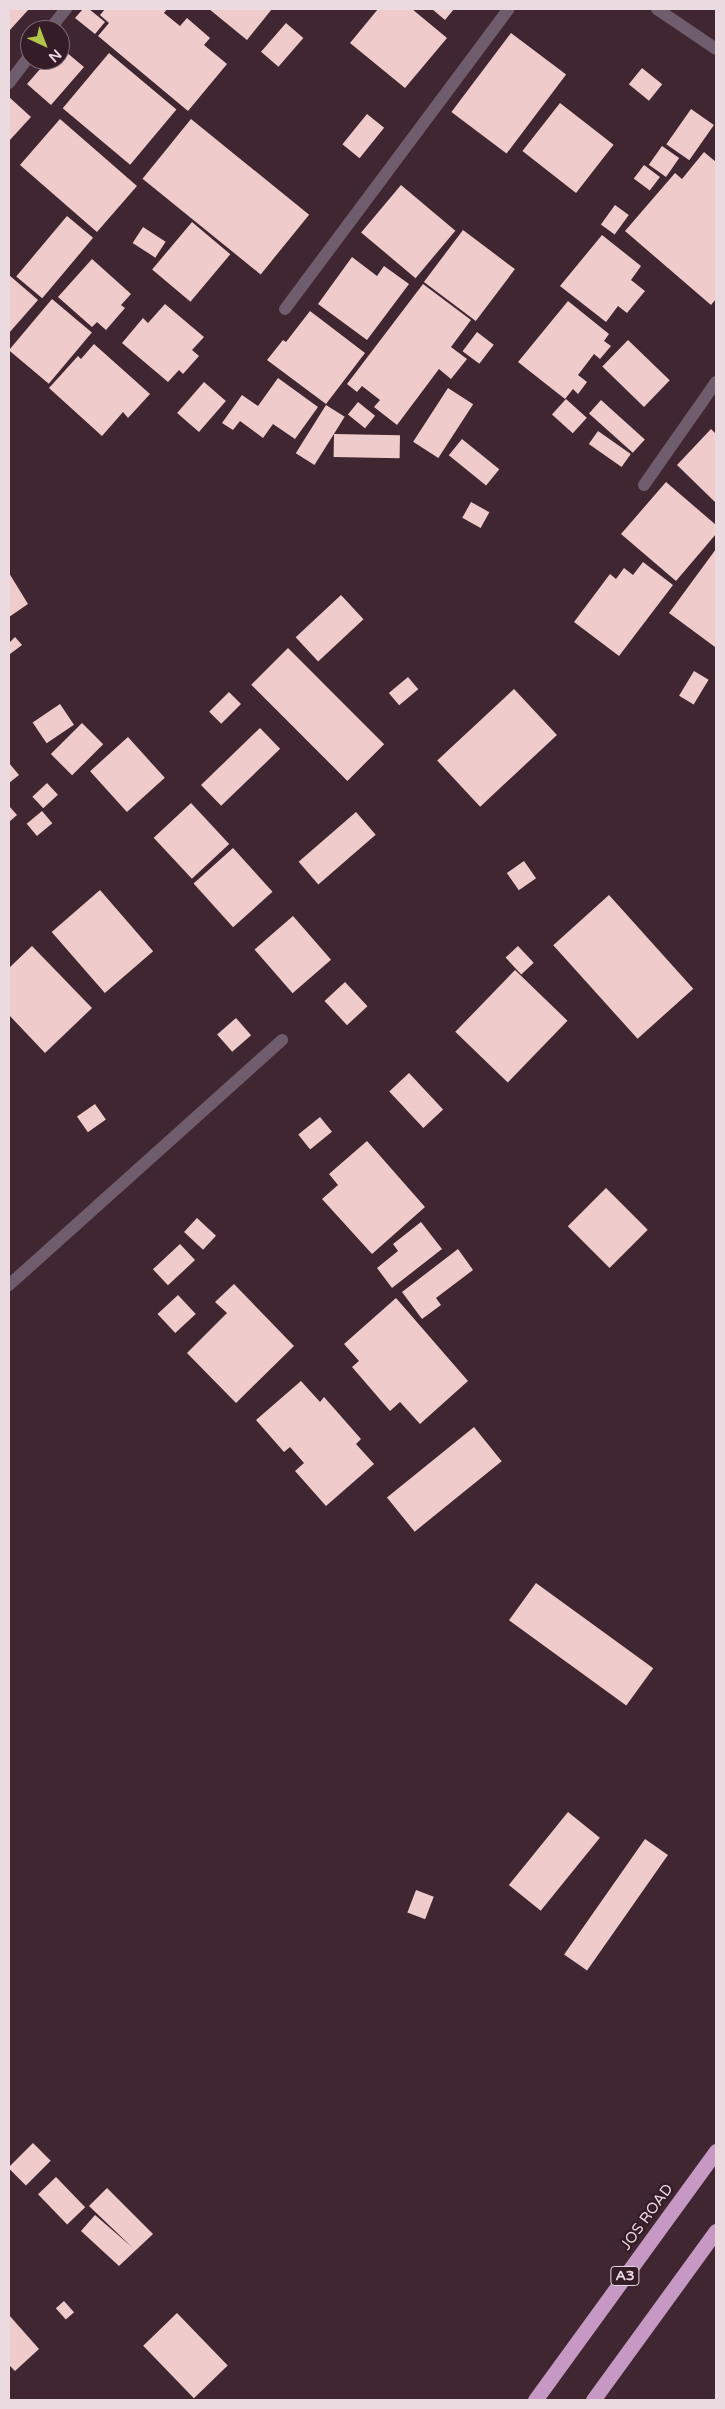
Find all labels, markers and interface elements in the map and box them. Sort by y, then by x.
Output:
north arrow [20,20,70,70]
text: N [45,46,65,66]
street label: JOS ROAD [617,2180,677,2254]
road number: A3 [610,2264,640,2288]

